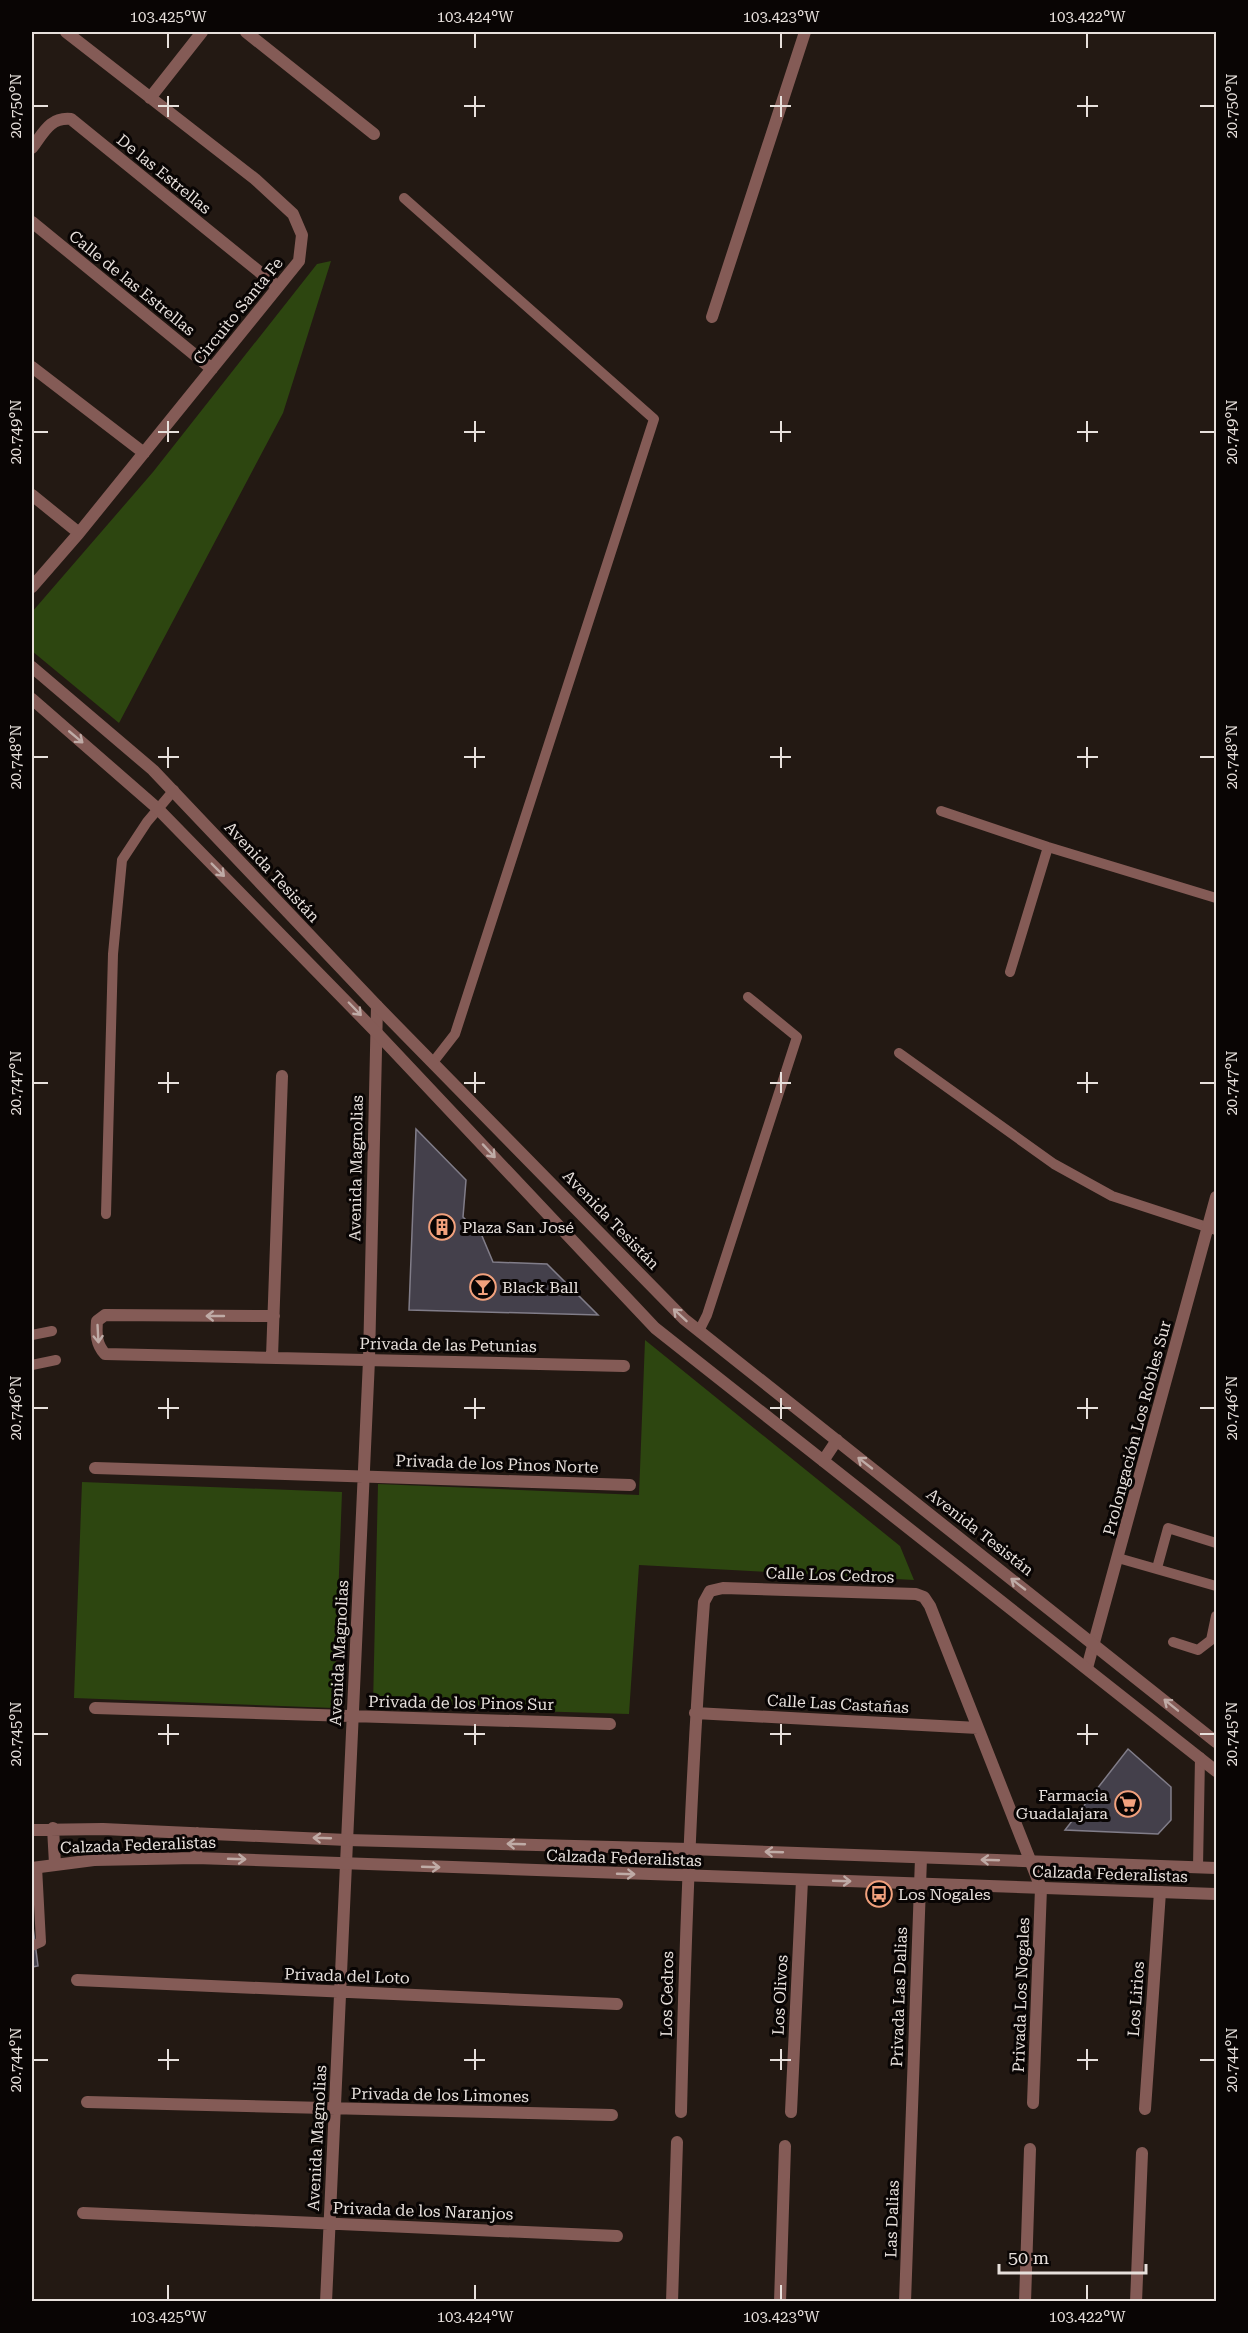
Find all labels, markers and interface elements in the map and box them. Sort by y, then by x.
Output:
text: 103.425°W [130,8,207,26]
text: 103.424°W [437,8,514,26]
text: 103.423°W [743,8,820,26]
text: 103.422°W [1049,8,1126,26]
text: 20.750°N [7,73,25,139]
text: 20.750°N [1223,73,1241,139]
street label: De las Estrellas [113,130,215,218]
street label: Calle de las Estrellas [65,226,199,340]
street label: Circuito Santa Fe [189,253,287,368]
text: 20.749°N [7,399,25,465]
text: 20.749°N [1223,399,1241,465]
text: 20.748°N [7,724,25,790]
text: 20.748°N [1223,724,1241,790]
one-way arrow [68,730,83,744]
street label: Avenida Tesistán [221,818,323,926]
one-way arrow [211,863,225,878]
one-way arrow [347,1002,362,1017]
text: 20.747°N [7,1050,25,1116]
text: 20.747°N [1223,1050,1241,1116]
street label: Avenida Magnolias [345,1094,367,1241]
one-way arrow [482,1143,496,1158]
street label: Avenida Tesistán [559,1166,663,1274]
building icon: Plaza San José [427,1212,457,1242]
place label: Plaza San José [462,1218,574,1237]
bar icon: Black Ball [468,1272,498,1302]
place label: Black Ball [502,1278,579,1297]
one-way arrow [673,1307,688,1322]
one-way arrow [206,1310,226,1322]
street label: Prolongación Los Robles Sur [1099,1318,1175,1538]
one-way arrow [92,1324,103,1343]
street label: Privada de las Petunias [359,1334,537,1356]
text: 20.746°N [7,1375,25,1441]
text: 20.746°N [1223,1375,1241,1441]
street label: Privada de los Pinos Norte [395,1451,599,1477]
one-way arrow [858,1456,874,1469]
street label: Avenida Tesistán [923,1484,1037,1580]
street label: Calle Los Cedros [765,1563,895,1587]
one-way arrow [1010,1577,1026,1590]
street label: Avenida Magnolias [326,1579,352,1726]
street label: Calle Las Castañas [767,1691,910,1717]
street label: Privada de los Pinos Sur [368,1692,554,1714]
one-way arrow [1163,1699,1179,1712]
text: 20.745°N [7,1701,25,1767]
text: 20.745°N [1223,1701,1241,1767]
place label: Farmacia Guadalajara [1016,1786,1108,1823]
supermarket icon: Farmacia Guadalajara [1113,1789,1143,1819]
street label: Calzada Federalistas [60,1833,217,1857]
one-way arrow [312,1833,332,1844]
one-way arrow [507,1838,527,1850]
street label: Calzada Federalistas [546,1846,703,1870]
one-way arrow [765,1847,785,1858]
one-way arrow [226,1854,246,1865]
one-way arrow [981,1854,1001,1866]
one-way arrow [421,1861,441,1872]
street label: Calzada Federalistas [1032,1862,1189,1886]
one-way arrow [616,1869,636,1880]
one-way arrow [832,1876,852,1887]
bus stop icon: Los Nogales [864,1879,894,1909]
place label: Los Nogales [898,1885,991,1904]
street label: Privada Los Nogales [1009,1917,1033,2073]
street label: Privada Las Dalias [887,1926,911,2067]
street label: Los Cedros [657,1950,677,2037]
street label: Los Olivos [768,1954,792,2036]
street label: Los Lirios [1124,1960,1148,2037]
street label: Privada del Loto [284,1964,410,1988]
text: 20.744°N [7,2027,25,2093]
text: 20.744°N [1223,2027,1241,2093]
street label: Avenida Magnolias [304,2064,330,2211]
street label: Privada de los Limones [351,2084,530,2106]
street label: Las Dalias [881,2179,903,2258]
street label: Privada de los Naranjos [332,2198,514,2224]
scale bar [999,2237,1146,2275]
text: 50 m [1008,2247,1049,2268]
text: 103.425°W [130,2308,207,2326]
text: 103.424°W [437,2308,514,2326]
text: 103.423°W [743,2308,820,2326]
text: 103.422°W [1049,2308,1126,2326]

